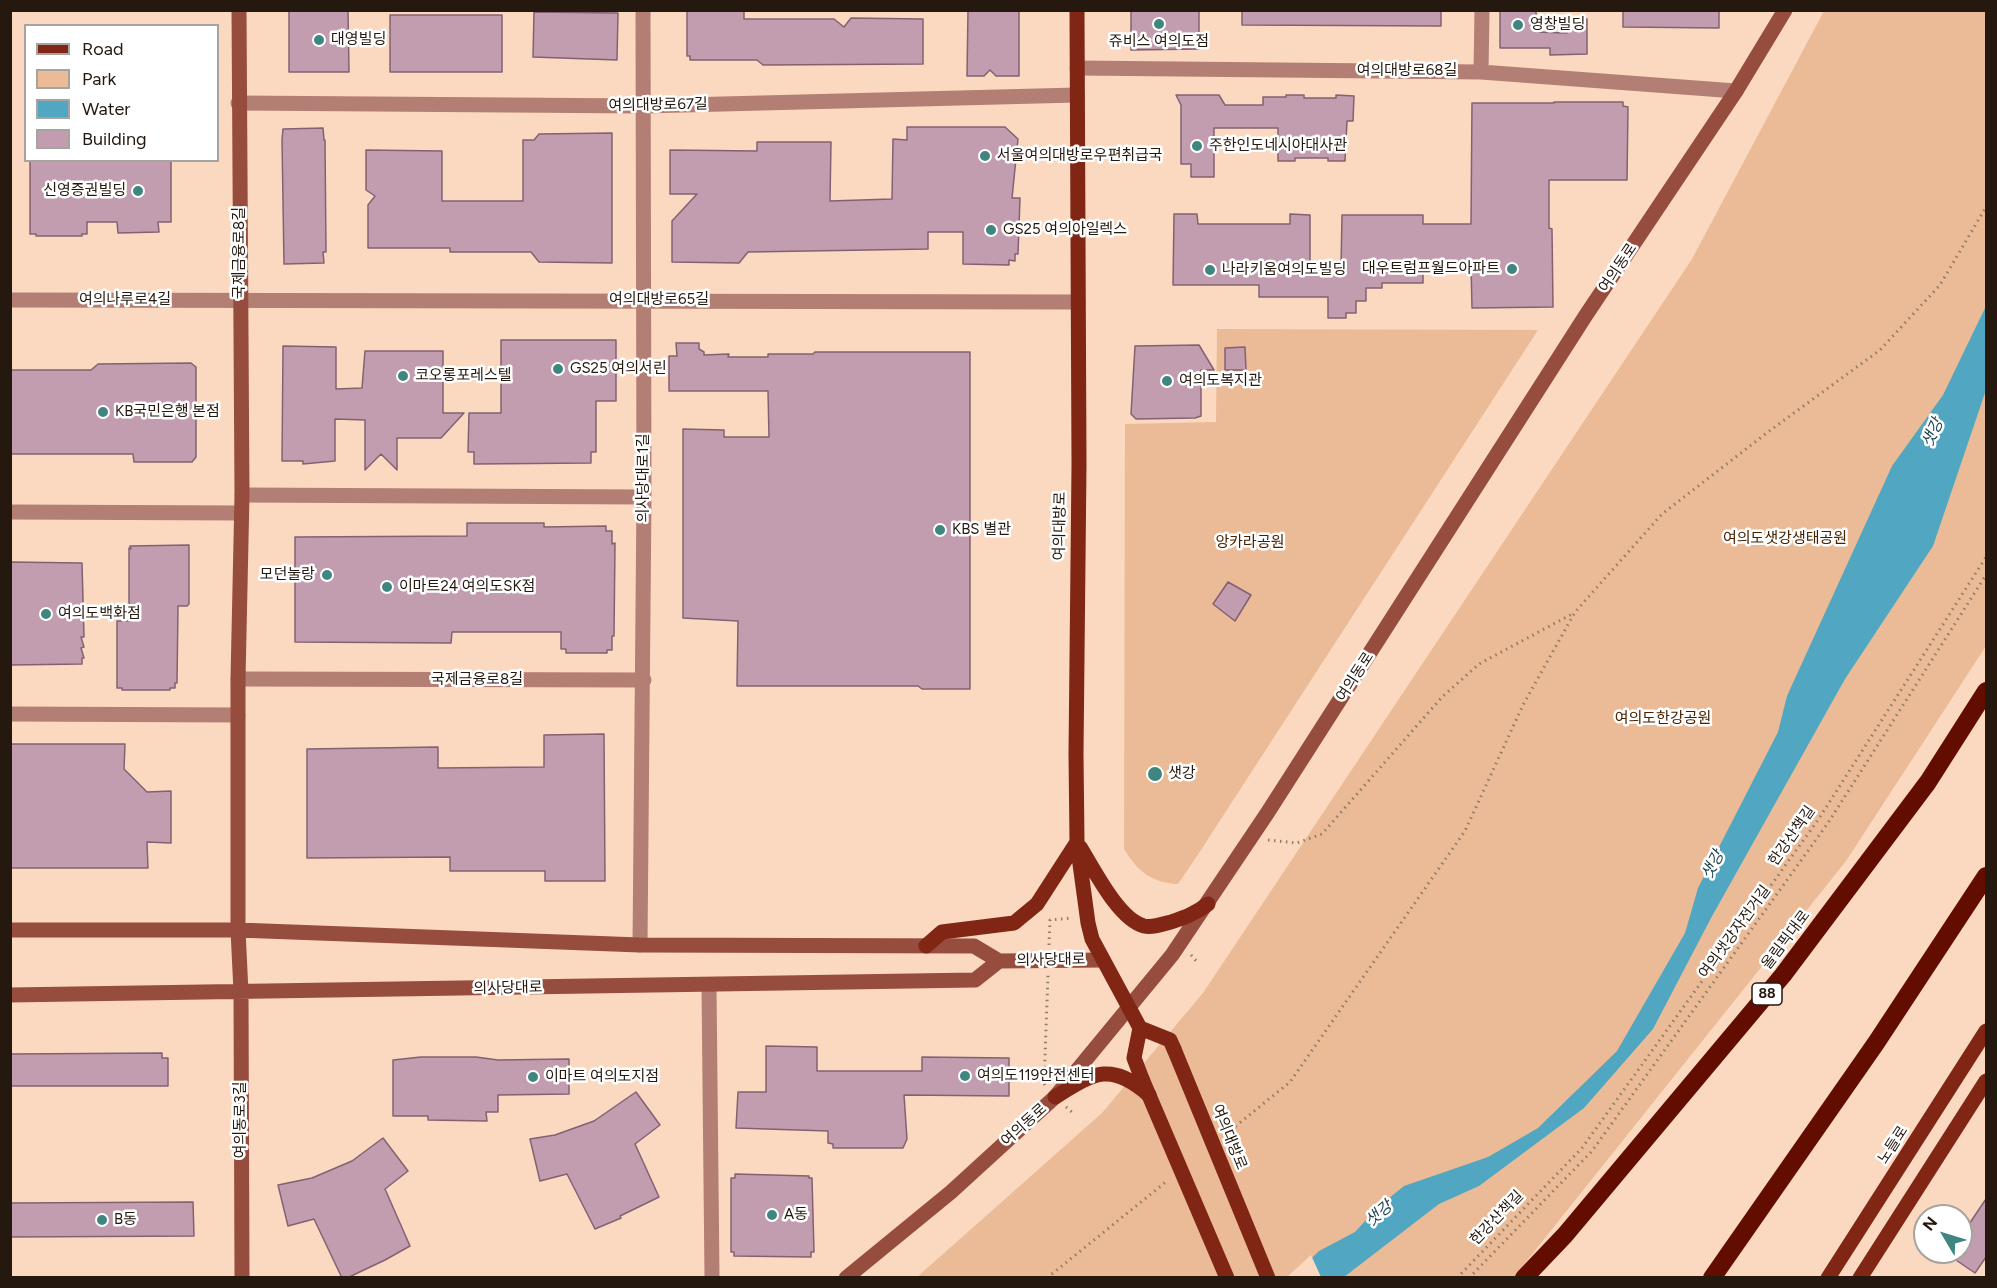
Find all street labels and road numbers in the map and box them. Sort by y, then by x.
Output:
street label: 여의대방로68길 [1357,62,1457,80]
street label: 여의대방로67길 [608,95,708,115]
street label: 국제금융로8길 [231,207,249,299]
street label: 여의동로 [1595,240,1641,296]
street label: 여의나루로4길 [79,291,171,309]
street label: 여의대방로65길 [609,291,709,309]
street label: 의사당대로1길 [635,434,653,522]
street label: 여의대방로 [1050,491,1070,561]
street label: 여의동로 [1332,649,1378,705]
street label: 국제금융로8길 [431,671,523,689]
street label: 한강산책길 [1765,803,1819,869]
street label: 여의샛강자전거길 [1695,882,1775,982]
street label: 올림픽대로 [1758,907,1814,973]
street label: 의사당대로 [1016,950,1086,970]
street label: 의사당대로 [473,978,543,998]
road number: 88 [1752,983,1782,1005]
street label: 여의동로3길 [232,1081,250,1159]
street label: 여의동로 [997,1100,1051,1150]
street label: 여의대방로 [1208,1102,1250,1172]
street label: 노들로 [1874,1123,1912,1167]
street label: 한강산책길 [1467,1187,1527,1249]

